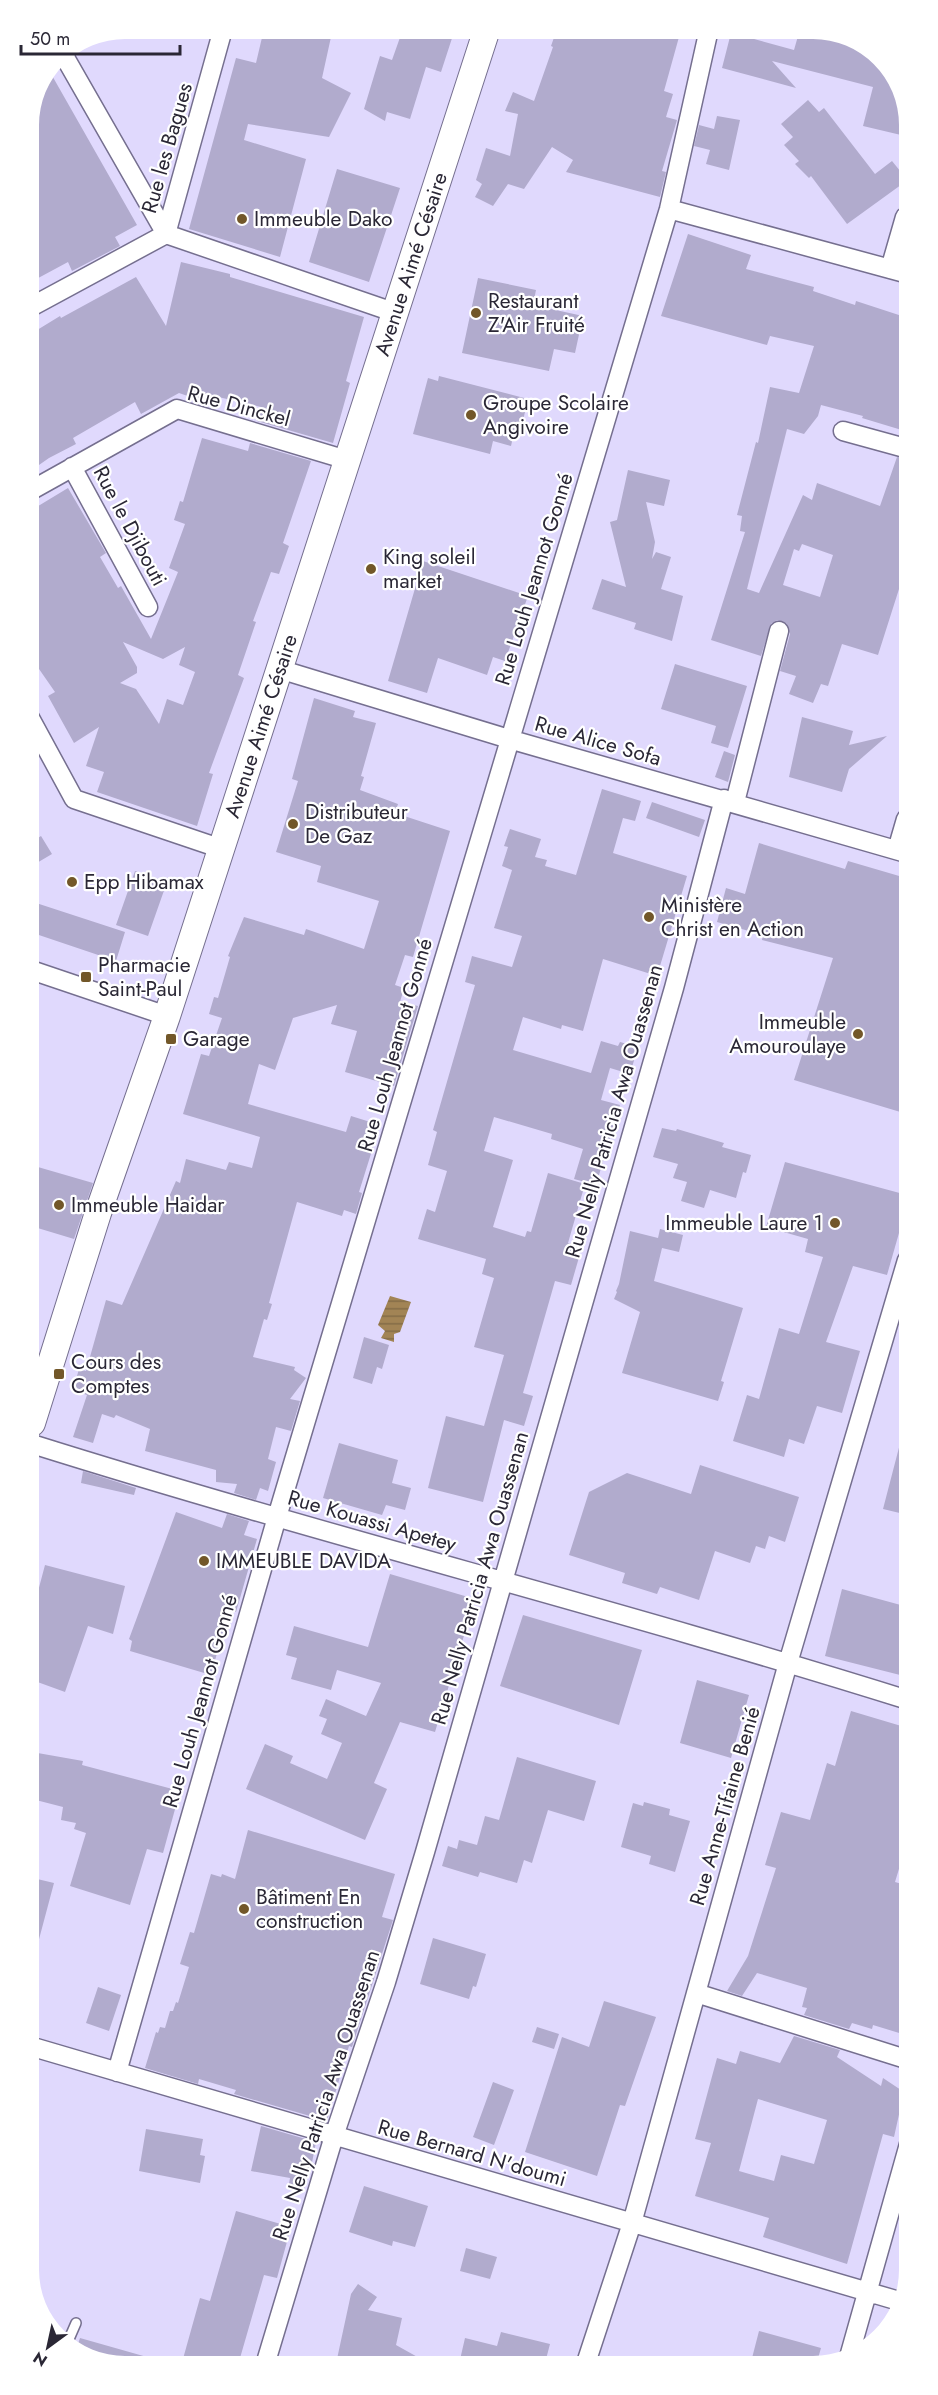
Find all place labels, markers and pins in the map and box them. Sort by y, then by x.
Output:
place label: Immeuble Dako [254,204,392,234]
marker: Immeuble Dako [235,212,249,226]
place label: Restaurant Z'Air Fruité [488,286,585,340]
marker: Restaurant Z'Air Fruité [469,306,483,320]
place label: Groupe Scolaire Angivoire [483,388,629,442]
marker: Groupe Scolaire Angivoire [464,408,478,422]
place label: King soleil market [383,542,475,596]
marker: King soleil market [364,562,378,576]
place label: Distributeur De Gaz [305,797,409,851]
marker: Distributeur De Gaz [286,817,300,831]
place label: Epp Hibamax [84,867,204,897]
marker: Epp Hibamax [65,875,79,889]
place label: Ministère Christ en Action [661,890,804,944]
marker: Ministère Christ en Action [642,910,656,924]
place label: Pharmacie Saint-Paul [98,950,191,1004]
marker: Pharmacie Saint-Paul [79,970,93,984]
place label: Immeuble Amouroulaye [729,1007,846,1061]
place label: Garage [183,1024,250,1054]
marker: Immeuble Amouroulaye [851,1027,865,1041]
marker: Garage [164,1032,178,1046]
place label: Immeuble Haidar [71,1190,225,1220]
marker: Immeuble Haidar [52,1198,66,1212]
place label: Immeuble Laure 1 [665,1208,823,1238]
marker: Immeuble Laure 1 [828,1216,842,1230]
place label: Cours des Comptes [71,1347,161,1401]
marker: Cours des Comptes [52,1367,66,1381]
place label: IMMEUBLE DAVIDA [216,1546,391,1576]
marker: IMMEUBLE DAVIDA [197,1554,211,1568]
place label: Bâtiment En construction [256,1882,363,1936]
marker: Bâtiment En construction [237,1902,251,1916]

